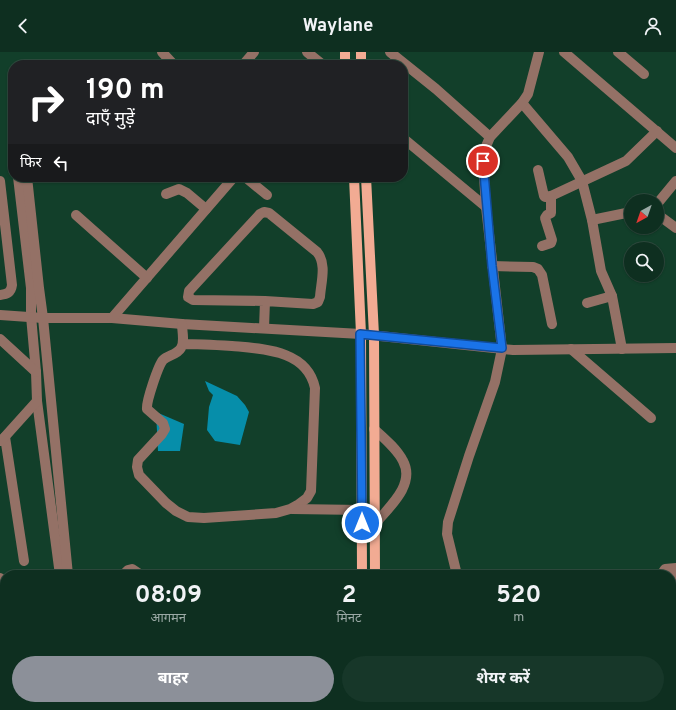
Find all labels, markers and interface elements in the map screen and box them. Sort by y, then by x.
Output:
icon: back [12,15,34,37]
text: Waylane [303,15,373,38]
icon: person [642,15,664,37]
text: 190 m [86,73,164,109]
icon: right [20,76,72,128]
text: दाएँ मुड़ें [86,108,135,131]
pin [466,144,500,178]
icon: arrive [472,150,494,172]
icon: left [50,152,72,174]
text: फिर [20,154,42,173]
north arrow [624,194,664,234]
map controls [624,194,664,282]
button: search [624,242,664,282]
position arrow [341,502,383,544]
text: 08:09 [135,581,202,611]
text: 2 [342,581,356,611]
text: 520 [496,581,541,611]
text: m [513,610,524,626]
text: आगमन [150,611,186,627]
text: मिनट [337,611,362,627]
button: बाहर [12,656,334,702]
button: शेयर करें [342,656,664,702]

